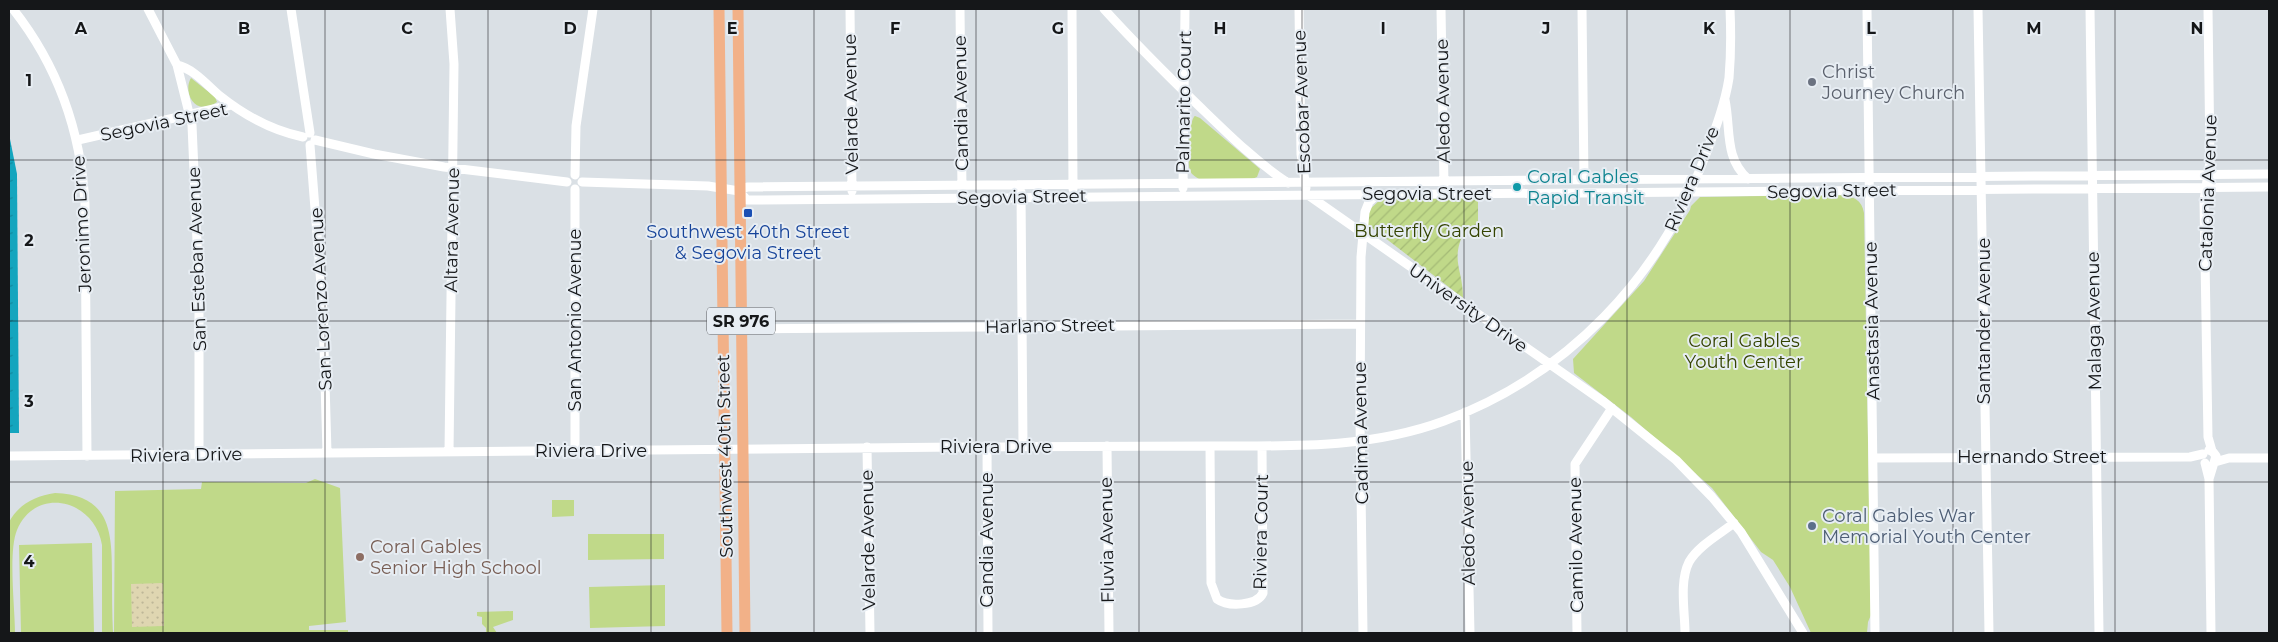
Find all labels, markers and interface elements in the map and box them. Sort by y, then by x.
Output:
text: A [74,19,88,38]
text: B [238,19,250,38]
text: C [401,19,413,38]
text: D [563,19,577,38]
text: E [727,19,737,38]
text: F [890,19,900,38]
text: G [1052,19,1064,38]
text: H [1214,19,1226,38]
text: I [1380,19,1386,38]
text: J [1541,19,1550,38]
text: K [1703,19,1716,38]
text: L [1866,19,1876,38]
text: M [2026,19,2042,38]
text: N [2191,19,2203,38]
street label: Escobar Avenue [1288,29,1316,175]
street label: Palmarito Court [1172,30,1196,174]
street label: Velarde Avenue [839,33,863,174]
street label: Candia Avenue [949,35,973,171]
street label: Aledo Avenue [1431,38,1455,164]
place label: Christ Journey Church [1821,61,1965,104]
text: 1 [26,71,32,90]
marker: Christ Journey Church [1806,76,1818,88]
street label: Segovia Street [98,98,230,146]
street label: Catalonia Avenue [2194,114,2222,272]
street label: Riviera Drive [1660,123,1724,235]
street label: Jeronimo Drive [67,155,97,294]
street label: San Esteban Avenue [183,166,211,352]
place label: Coral Gables Rapid Transit [1527,166,1645,209]
street label: Altara Avenue [440,167,464,293]
street label: Segovia Street [1767,179,1897,203]
marker: Coral Gables Rapid Transit [1511,181,1523,193]
street label: Segovia Street [1362,183,1492,205]
street label: Segovia Street [957,185,1087,209]
street label: San Lorenzo Avenue [305,207,337,391]
marker: Southwest 40th Street & Segovia Street [742,207,754,219]
park label: Butterfly Garden [1354,220,1504,242]
place label: Southwest 40th Street & Segovia Street [646,221,850,264]
street label: San Antonio Avenue [564,228,586,411]
text: 2 [24,231,34,250]
street label: Santander Avenue [1973,238,1995,404]
street label: Anastasia Avenue [1860,241,1884,401]
street label: Malaga Avenue [2082,251,2106,391]
street label: University Drive [1404,259,1532,357]
road number: SR 976 [707,308,775,334]
street label: Harlano Street [985,314,1115,338]
park label: Coral Gables Youth Center [1685,330,1803,373]
street label: Southwest 40th Street [712,354,738,558]
street label: Cadima Avenue [1349,361,1373,505]
text: 3 [23,392,34,411]
street label: Riviera Drive [940,436,1052,458]
street label: Riviera Drive [535,440,647,462]
street label: Riviera Drive [130,443,242,467]
street label: Hernando Street [1957,446,2107,468]
street label: Aledo Avenue [1456,460,1480,586]
street label: Velarde Avenue [856,469,880,610]
street label: Candia Avenue [976,472,998,608]
street label: Riviera Court [1249,474,1273,590]
street label: Fluvia Avenue [1095,477,1119,603]
street label: Camilo Avenue [1564,477,1588,613]
place label: Coral Gables War Memorial Youth Center [1822,505,2031,548]
marker: Coral Gables War Memorial Youth Center [1806,520,1818,532]
place label: Coral Gables Senior High School [370,536,542,579]
marker: Coral Gables Senior High School [354,551,366,563]
text: 4 [23,552,35,571]

